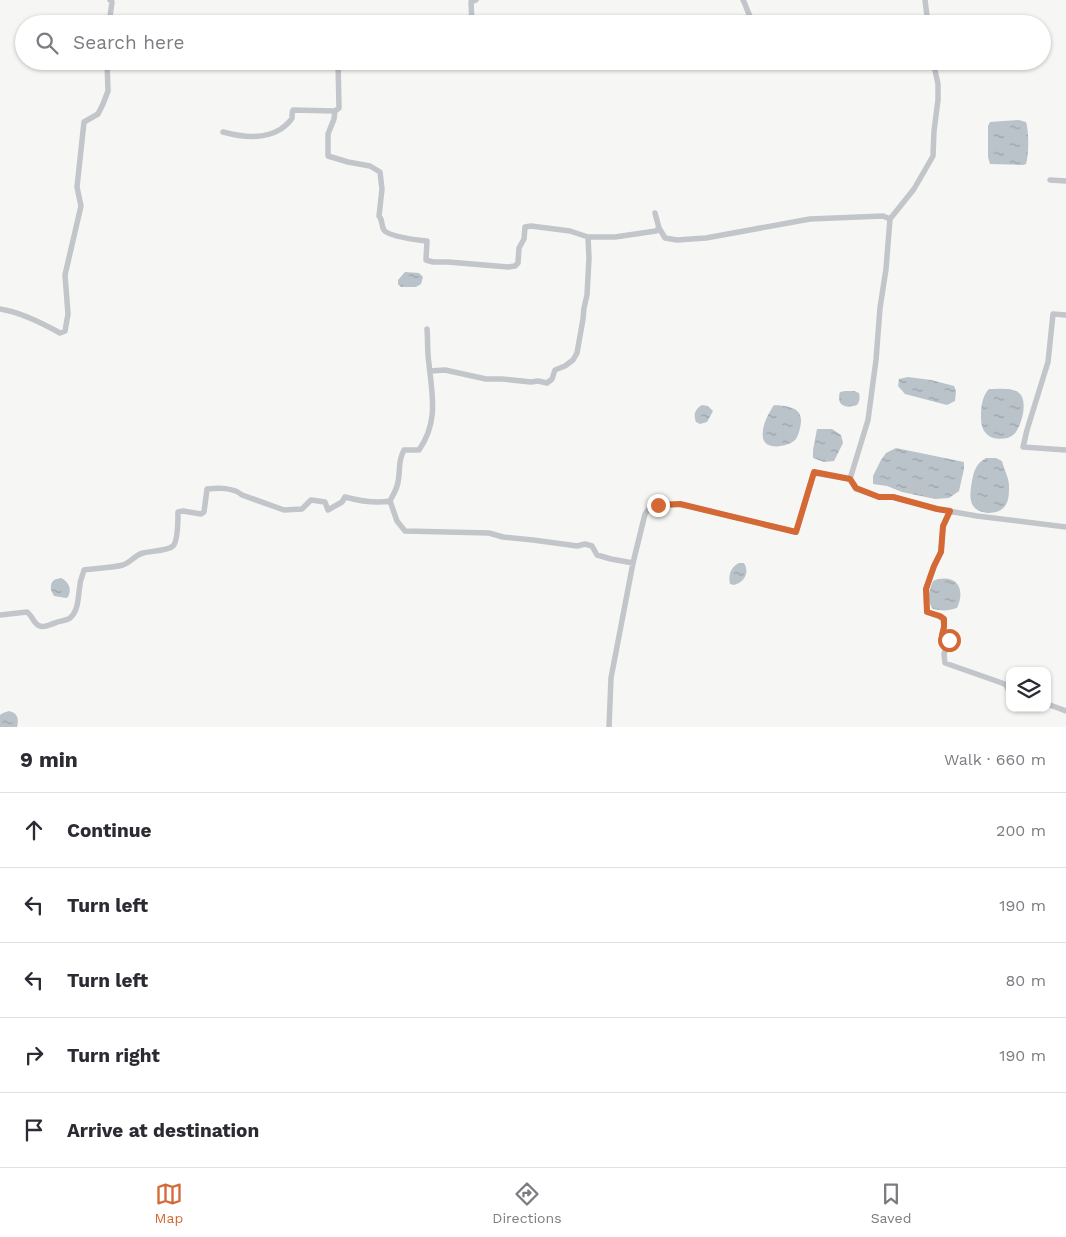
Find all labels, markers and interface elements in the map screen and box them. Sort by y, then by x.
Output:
search box [15,15,1051,70]
icon: search [33,29,61,57]
text: Search here [73,31,184,54]
route end [647,494,670,517]
route start [938,629,961,652]
map controls [1006,667,1051,712]
button: layers [1006,667,1051,712]
text: 9 min [20,747,78,772]
text: Walk · 660 m [944,750,1046,769]
icon: ahead [20,816,48,844]
text: Continue [67,819,151,842]
text: 200 m [996,821,1046,840]
icon: left [20,891,48,919]
text: Turn left [67,894,148,917]
text: 190 m [999,896,1046,915]
icon: left [20,966,48,994]
text: Turn left [67,969,148,992]
text: 80 m [1005,971,1046,990]
icon: right [20,1041,48,1069]
text: Turn right [67,1044,160,1067]
text: 190 m [999,1046,1046,1065]
icon: arrive [20,1116,48,1144]
text: Arrive at destination [67,1119,259,1142]
tab: Map [155,1180,183,1226]
tab: Directions [492,1180,562,1226]
tab: Saved [871,1180,911,1226]

